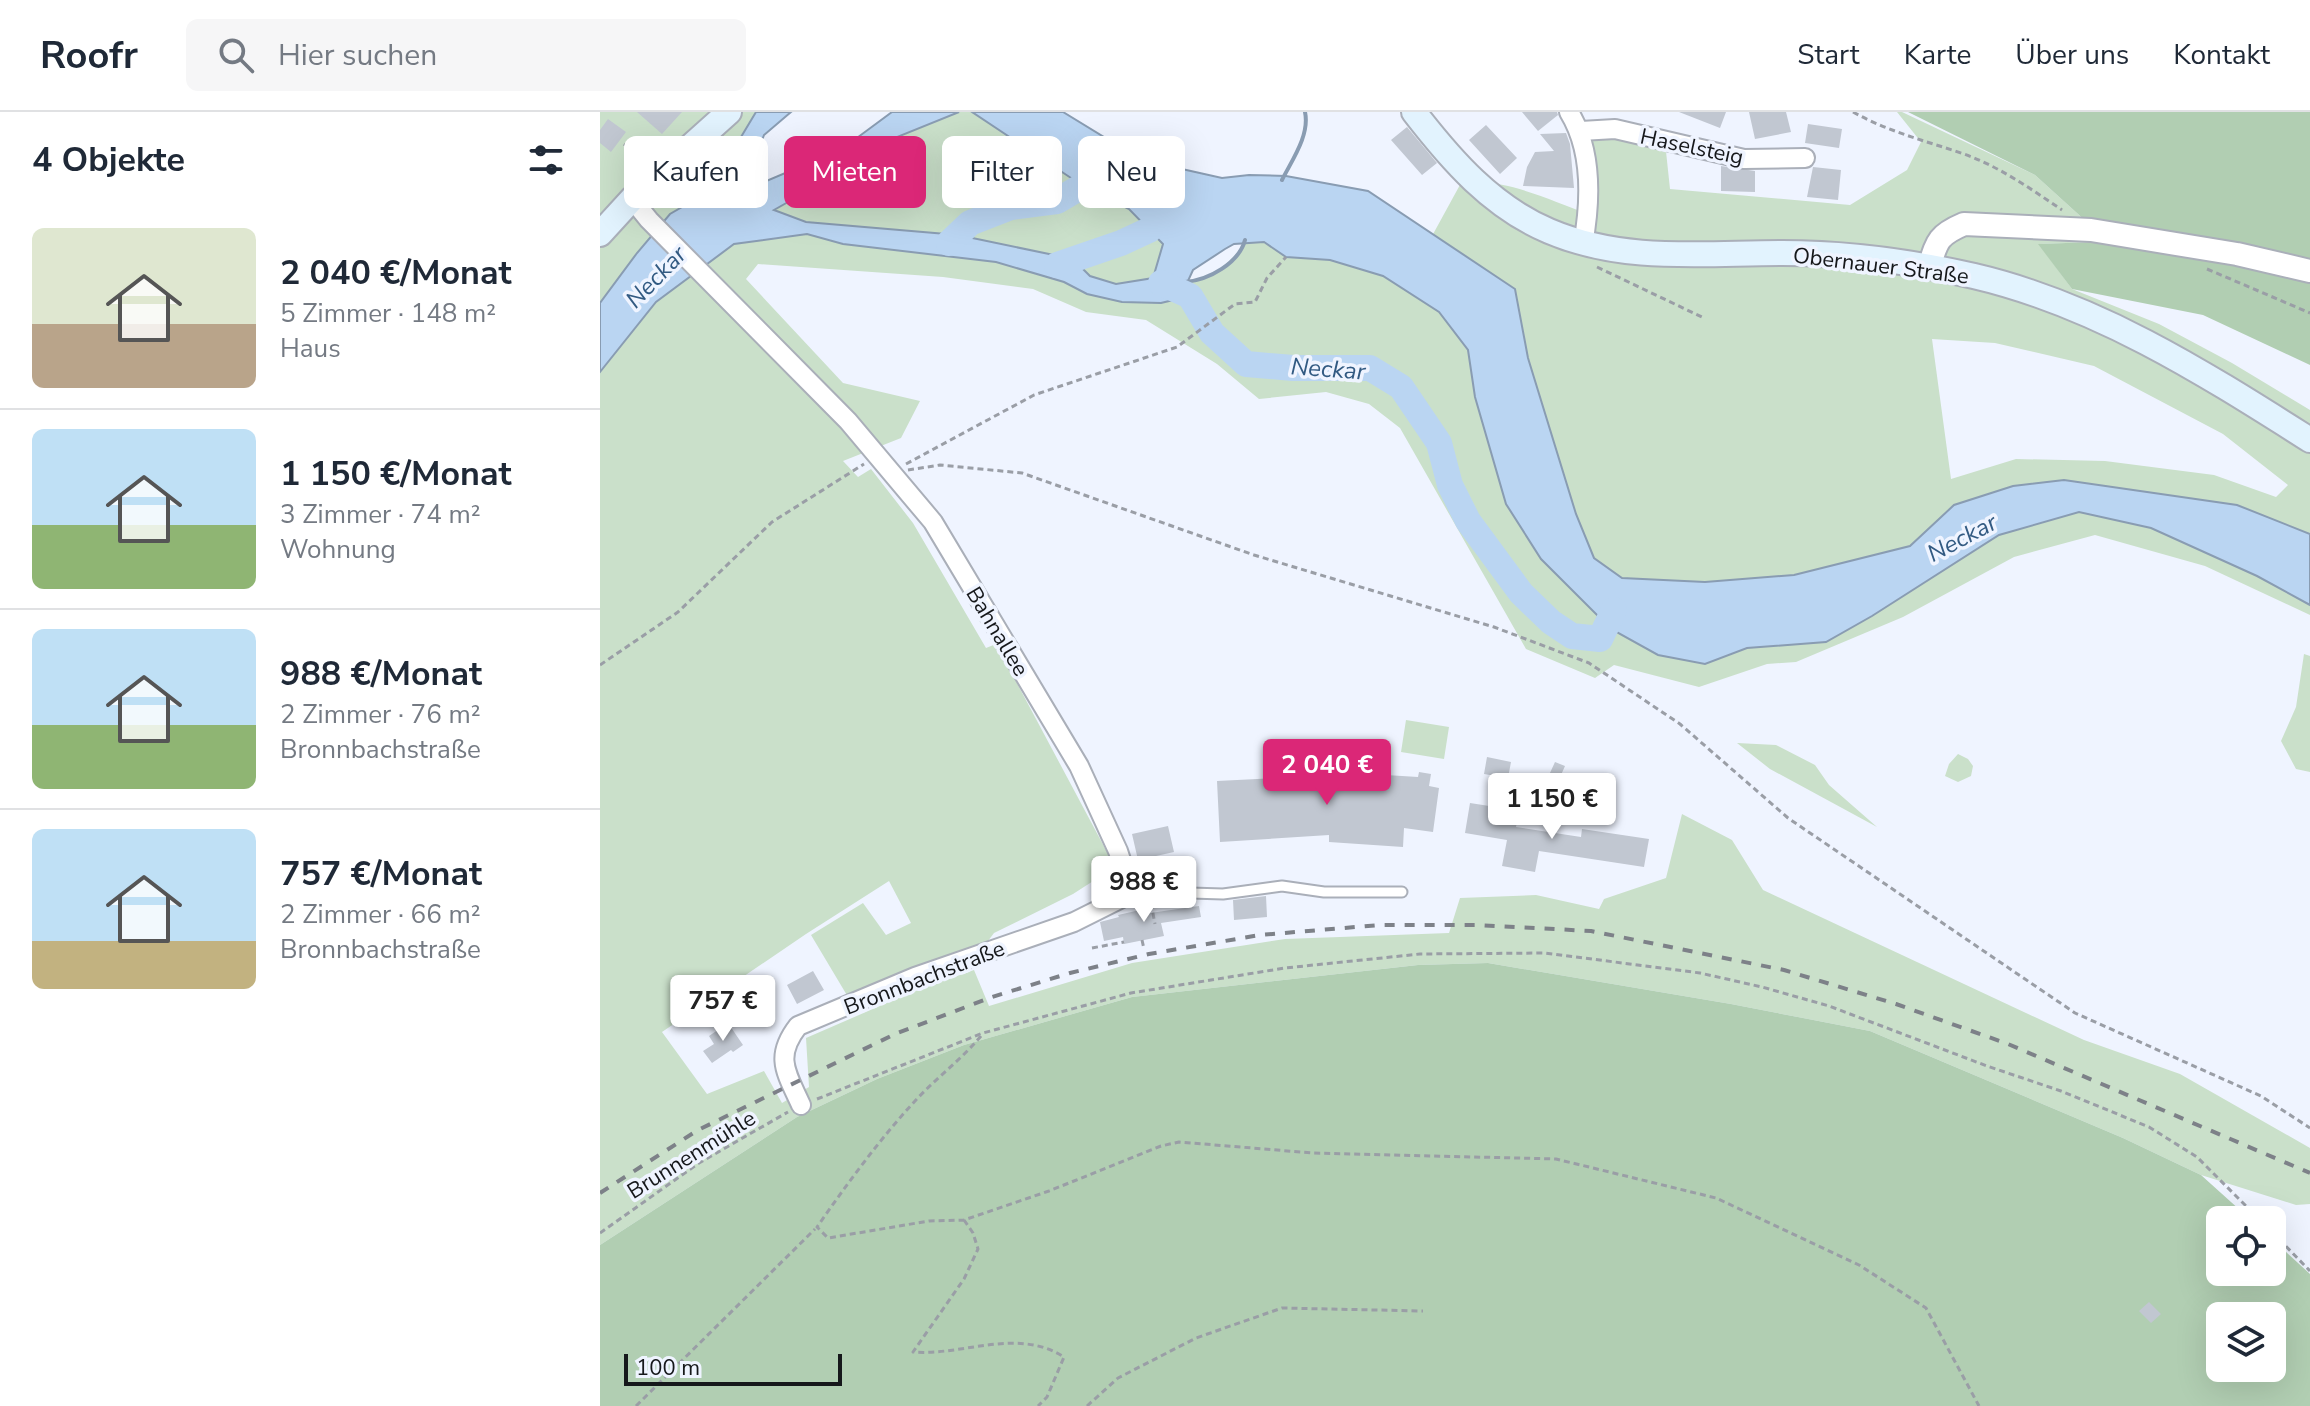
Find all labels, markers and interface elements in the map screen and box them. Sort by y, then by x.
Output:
search box [186,19,746,91]
text: Roofr [40,30,138,81]
icon: search [214,33,258,77]
text: Hier suchen [278,35,437,76]
text: Start [1797,36,1860,74]
text: Karte [1904,36,1971,74]
text: Über uns [2015,36,2129,74]
text: Kontakt [2173,36,2270,74]
street label: Haselsteig [1637,121,1746,173]
chip: Kaufen [624,136,768,208]
chip: Mieten [784,136,926,208]
chip: Filter [942,136,1062,208]
chip: Neu [1078,136,1185,208]
text: 4 Objekte [32,137,185,183]
icon: filters [524,138,568,182]
water label: Neckar [619,238,694,315]
street label: Obernauer Straße [1791,240,1970,292]
text: 2 040 €/Monat [280,250,512,296]
icon: home [96,260,192,356]
text: 5 Zimmer · 148 m² [280,296,496,331]
text: Haus [280,331,341,366]
water label: Neckar [1290,350,1368,388]
text: 1 150 €/Monat [280,451,512,497]
icon: home [96,461,192,557]
text: 3 Zimmer · 74 m² [280,497,481,532]
water label: Neckar [1921,506,2004,570]
text: Wohnung [280,532,396,567]
street label: Bahnallee [959,581,1036,682]
text: 988 €/Monat [280,651,482,697]
icon: home [96,661,192,757]
text: 2 Zimmer · 76 m² [280,697,481,732]
text: Bronnbachstraße [280,732,481,767]
pin: 2 040 € [1253,739,1401,807]
text: 2 040 € [1281,747,1373,782]
pin: 1 150 € [1478,773,1626,841]
text: 1 150 € [1506,781,1598,816]
text: 757 €/Monat [280,851,482,897]
pin: 988 € [1088,856,1200,924]
icon: home [96,861,192,957]
text: 988 € [1109,864,1179,899]
text: 2 Zimmer · 66 m² [280,897,481,932]
text: Bronnbachstraße [280,932,481,967]
street label: Bronnbachstraße [840,933,1009,1022]
pin: 757 € [667,975,779,1043]
text: 757 € [688,983,758,1018]
street label: Brunnenmühle [622,1103,761,1206]
map controls [2206,1206,2286,1382]
button: locate [2206,1206,2286,1286]
button: layers [2206,1302,2286,1382]
scale bar [624,1350,842,1386]
text: 100 m [636,1353,700,1383]

